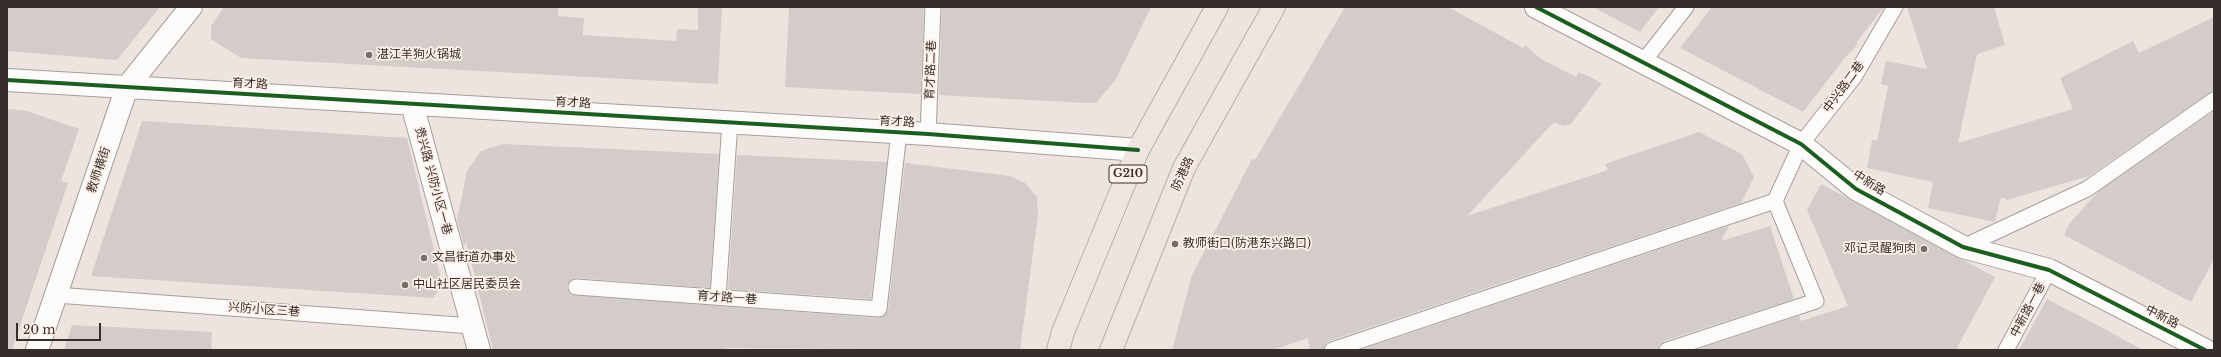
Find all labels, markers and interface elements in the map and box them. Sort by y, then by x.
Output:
street label: 育才路二巷 [923,40,939,100]
place label: 湛江羊狗火锅城 [377,48,461,62]
marker: 湛江羊狗火锅城 [364,50,374,60]
street label: 中兴路二巷 [1821,58,1867,116]
street label: 育才路 [232,76,268,92]
street label: 育才路 [555,95,591,111]
street label: 育才路 [879,114,915,130]
street label: 贵兴路 兴防小区一巷 [412,125,454,237]
street label: 教师横街 [84,145,114,195]
street label: 防港路 [1169,155,1197,193]
road number: G210 [1109,165,1147,183]
street label: 中新路 [1850,167,1888,199]
place label: 教师街口(防港东兴路口) [1183,237,1311,251]
marker: 教师街口(防港东兴路口) [1170,239,1180,249]
place label: 邓记灵醒狗肉 [1844,242,1916,256]
marker: 邓记灵醒狗肉 [1919,244,1929,254]
place label: 文昌街道办事处 [432,251,516,265]
marker: 文昌街道办事处 [419,253,429,263]
place label: 中山社区居民委员会 [413,278,521,292]
marker: 中山社区居民委员会 [400,280,410,290]
street label: 中新路一巷 [2008,280,2048,340]
street label: 育才路一巷 [697,289,757,307]
street label: 兴防小区三巷 [228,300,300,320]
street label: 中新路 [2143,302,2181,332]
scale bar [18,315,103,341]
text: 20 m [23,322,55,337]

